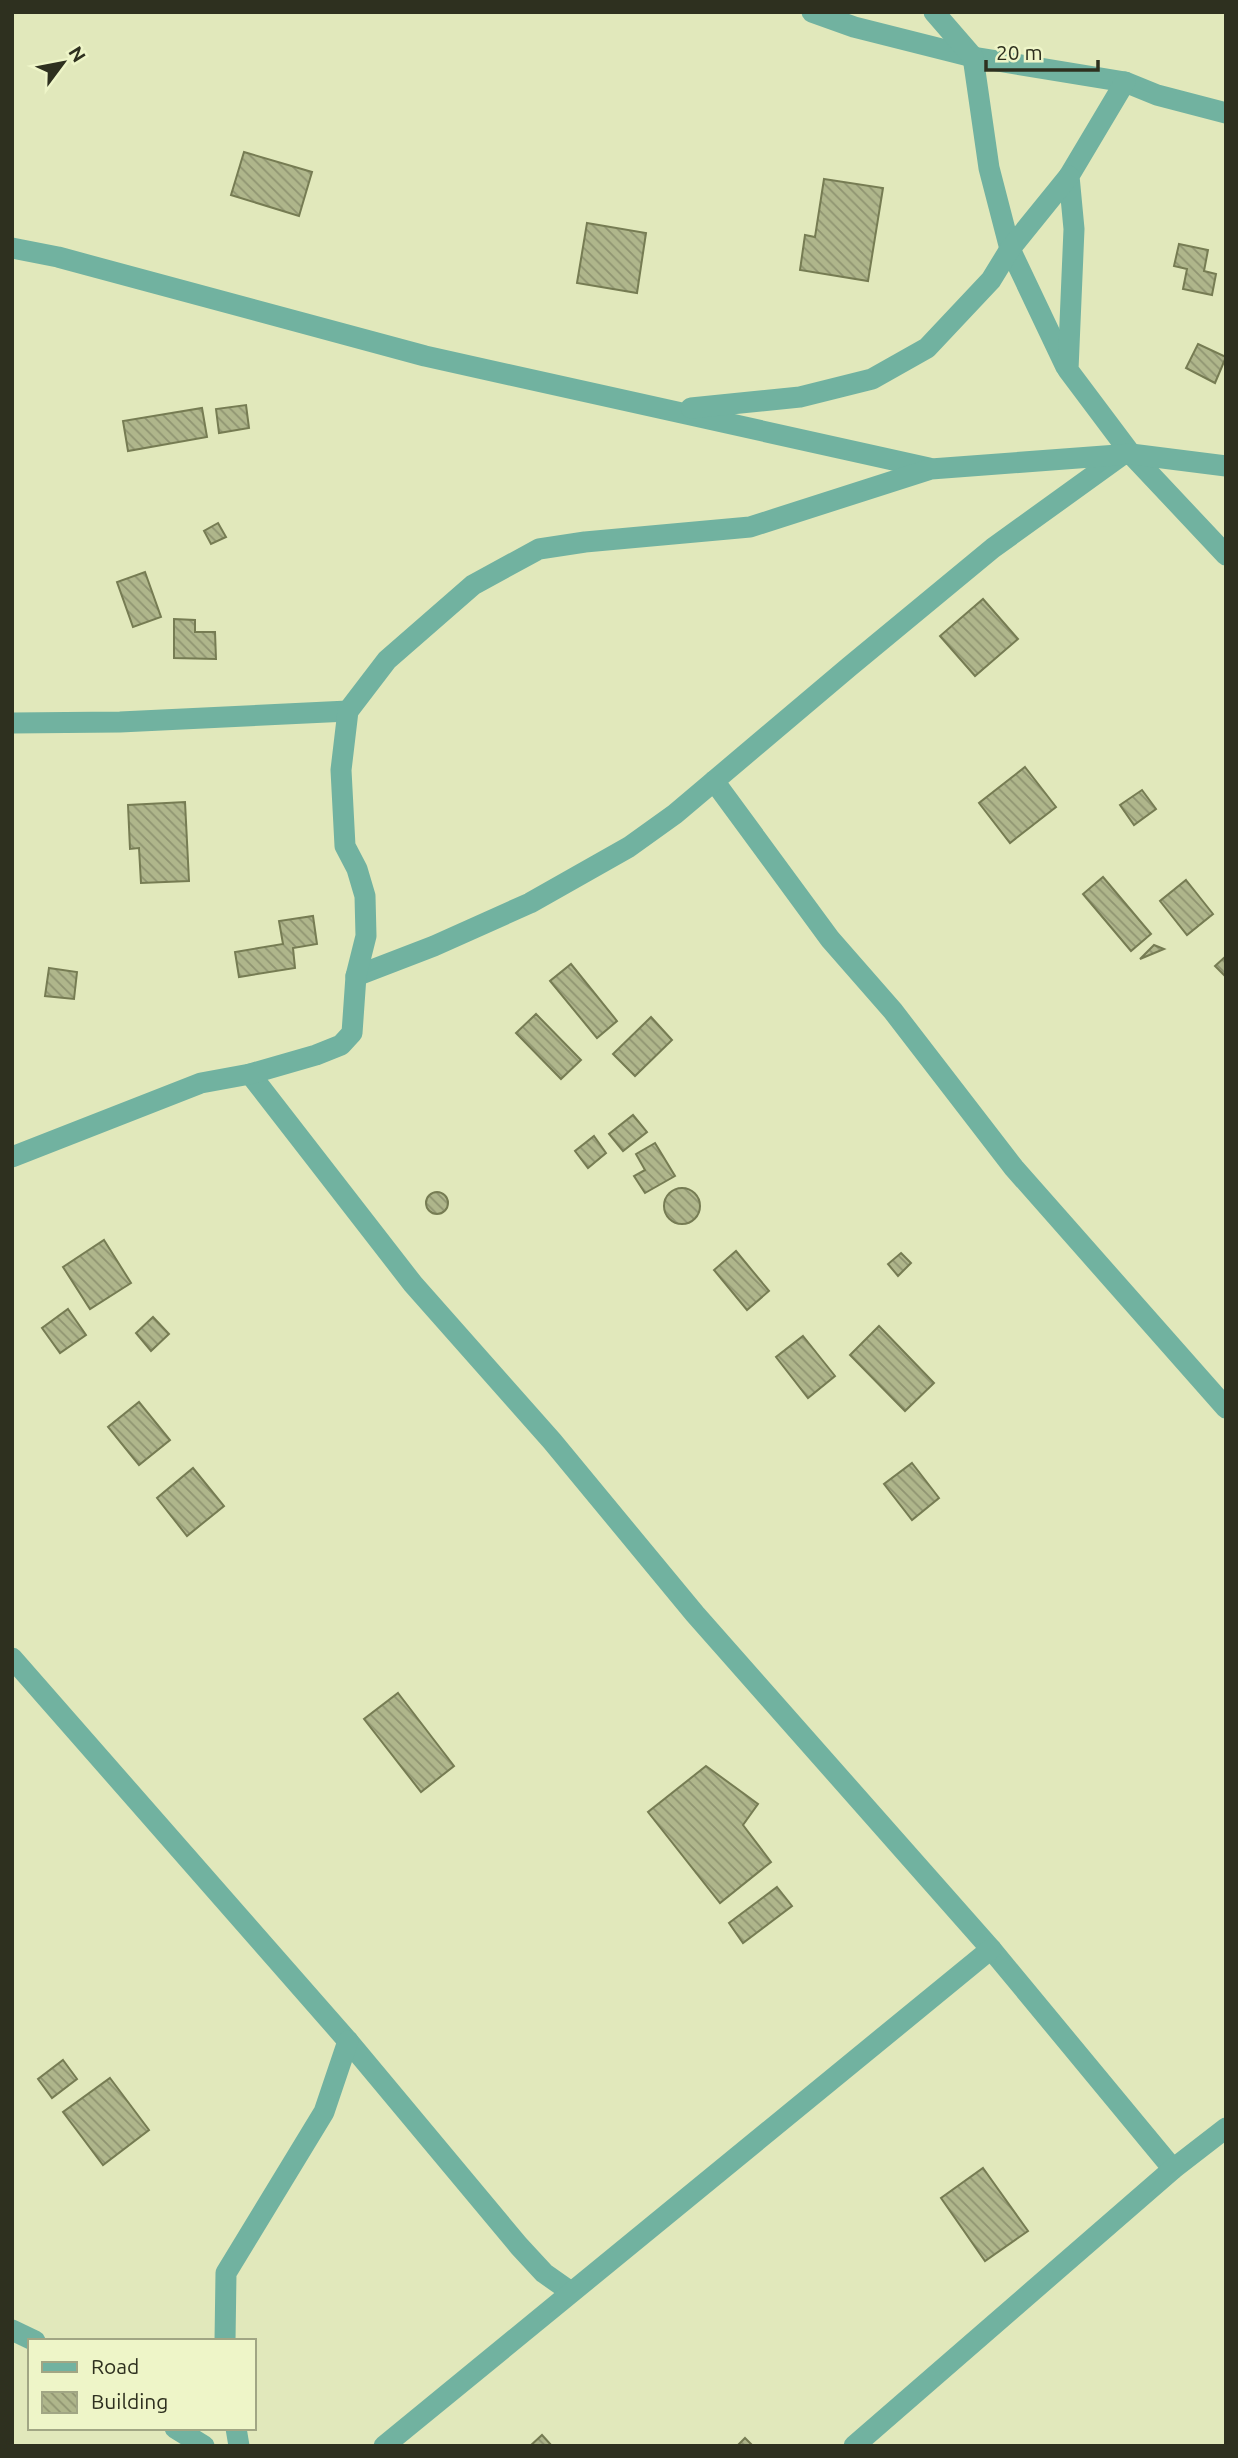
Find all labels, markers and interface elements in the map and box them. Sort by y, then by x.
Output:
north arrow [28,28,98,98]
scale bar [986,28,1098,72]
text: 20 m [996,40,1043,64]
text: N [64,42,91,66]
legend [28,2339,256,2430]
text: Road [91,2354,139,2378]
text: Building [91,2389,168,2413]

